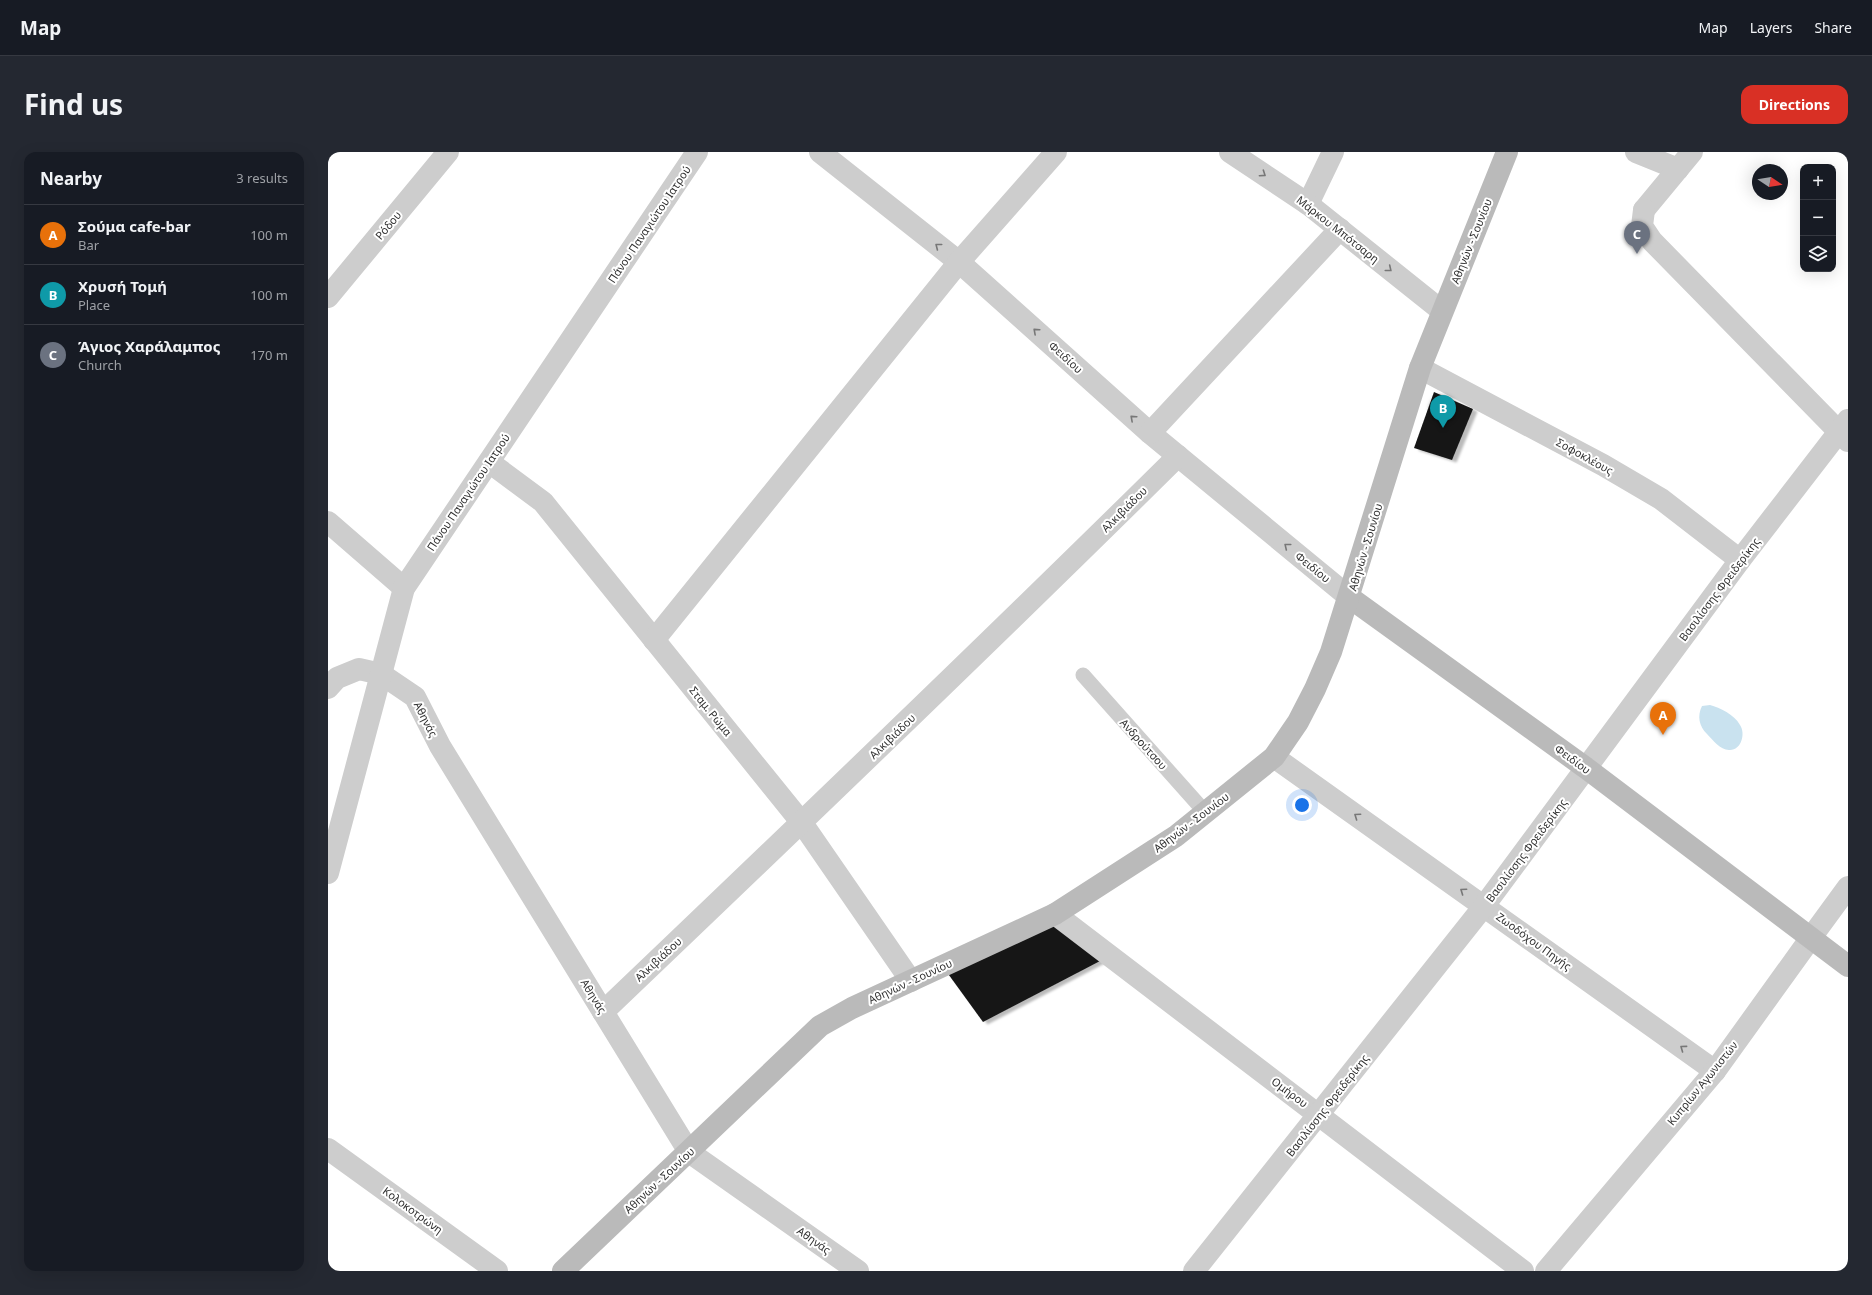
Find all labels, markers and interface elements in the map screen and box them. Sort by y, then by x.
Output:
text: Map [20,15,61,41]
text: Map [1699,18,1728,37]
text: Layers [1750,18,1792,37]
text: Share [1814,18,1852,37]
text: Find us [24,85,123,123]
button: Directions [1741,85,1848,124]
street label: Πάνου Παναγιώτου Ιατρού [604,162,694,286]
north arrow [1752,164,1788,200]
map controls [1800,164,1836,272]
button: + [1800,164,1836,200]
text: Nearby [40,167,102,190]
text: 3 results [236,169,288,187]
one-way arrow [1259,169,1266,176]
street label: Μάρκου Μπότσαρη [1294,192,1382,266]
street label: Αθηνών - Σουνίου [1447,196,1495,286]
button: − [1800,200,1836,236]
street label: Ρόδου [372,208,404,242]
text: Σούμα cafe-bar [78,216,191,236]
pin: C [1624,221,1650,254]
text: A [49,226,58,244]
text: 100 m [250,226,288,244]
text: Bar [78,236,99,254]
button: layers [1800,236,1836,272]
one-way arrow [936,243,943,250]
one-way arrow [1384,264,1391,271]
text: Χρυσή Τομή [78,276,167,296]
text: B [49,286,57,304]
text: 100 m [250,286,288,304]
text: Place [78,296,110,314]
one-way arrow [1033,329,1041,336]
text: Άγιος Χαράλαμπος [78,336,220,356]
street label: Φειδίου [1046,338,1086,376]
text: C [49,346,57,364]
text: 170 m [250,346,288,364]
text: Church [78,356,122,374]
pin: B [1430,395,1456,428]
one-way arrow [1130,415,1138,423]
street label: Πάνου Παναγιώτου Ιατρού [423,430,513,554]
street label: Σοφοκλέους [1554,434,1616,478]
street label: Αλκιβιάδου [1098,483,1150,535]
street label: Αθηνών - Σουνίου [1345,501,1385,593]
street label: Βασιλίσσης Φρειδερίκης [1675,534,1763,644]
one-way arrow [1284,543,1291,550]
street label: Φειδίου [1292,548,1334,586]
street label: Σταμ. Ρώμα [686,683,736,739]
street label: Αθηνάς [411,699,441,739]
pin: A [1650,702,1676,735]
street label: Αλκιβιάδου [866,710,918,762]
street label: Ανδρούτσου [1117,715,1171,773]
street label: Φειδίου [1552,741,1594,777]
street label: Αθηνών - Σουνίου [1150,789,1232,855]
your location [1292,795,1312,815]
street label: Βασιλίσσης Φρειδερίκης [1482,795,1570,905]
one-way arrow [1355,814,1362,821]
one-way arrow [1461,889,1468,896]
street label: Ζωοδόχου Πηγής [1493,909,1575,973]
street label: Αλκιβιάδου [631,933,685,985]
street label: Αθηνών - Σουνίου [866,955,954,1007]
street label: Αθηνάς [578,976,610,1016]
street label: Κυπρίων Αγωνιστών [1663,1038,1741,1128]
one-way arrow [1680,1045,1687,1053]
street label: Βασιλίσσης Φρειδερίκης [1282,1051,1372,1159]
street label: Ομήρου [1269,1073,1311,1111]
street label: Αθηνών - Σουνίου [621,1144,697,1216]
street label: Κολοκοτρώνη [380,1183,446,1237]
street label: Αθηνάς [794,1223,834,1257]

